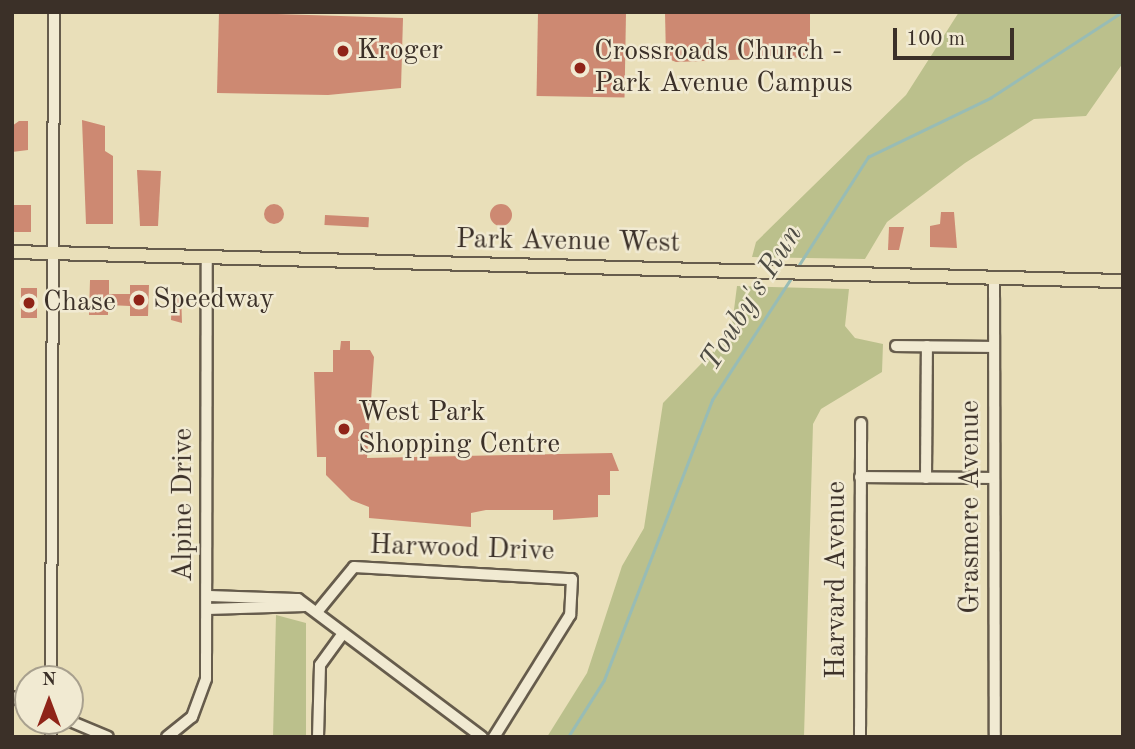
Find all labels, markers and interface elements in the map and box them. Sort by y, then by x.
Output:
scale bar [897,14,1018,58]
text: 100 m [906,29,965,50]
place label: Kroger [357,34,443,68]
place label: Crossroads Church - Park Avenue Campus [594,35,853,101]
marker: Kroger [335,43,351,59]
marker: Crossroads Church - Park Avenue Campus [572,60,588,76]
water label: Touby's Run [693,218,811,378]
street label: Park Avenue West [456,223,680,261]
place label: Speedway [153,283,274,317]
place label: Chase [43,286,116,320]
marker: Speedway [131,292,147,308]
marker: Chase [21,295,37,311]
place label: West Park Shopping Centre [358,396,560,462]
street label: Grasmere Avenue [954,400,988,614]
marker: West Park Shopping Centre [336,421,352,437]
street label: Alpine Drive [167,428,201,582]
street label: Harvard Avenue [820,481,854,679]
street label: Harwood Drive [369,529,555,569]
north arrow [14,665,84,735]
text: N [42,671,56,690]

